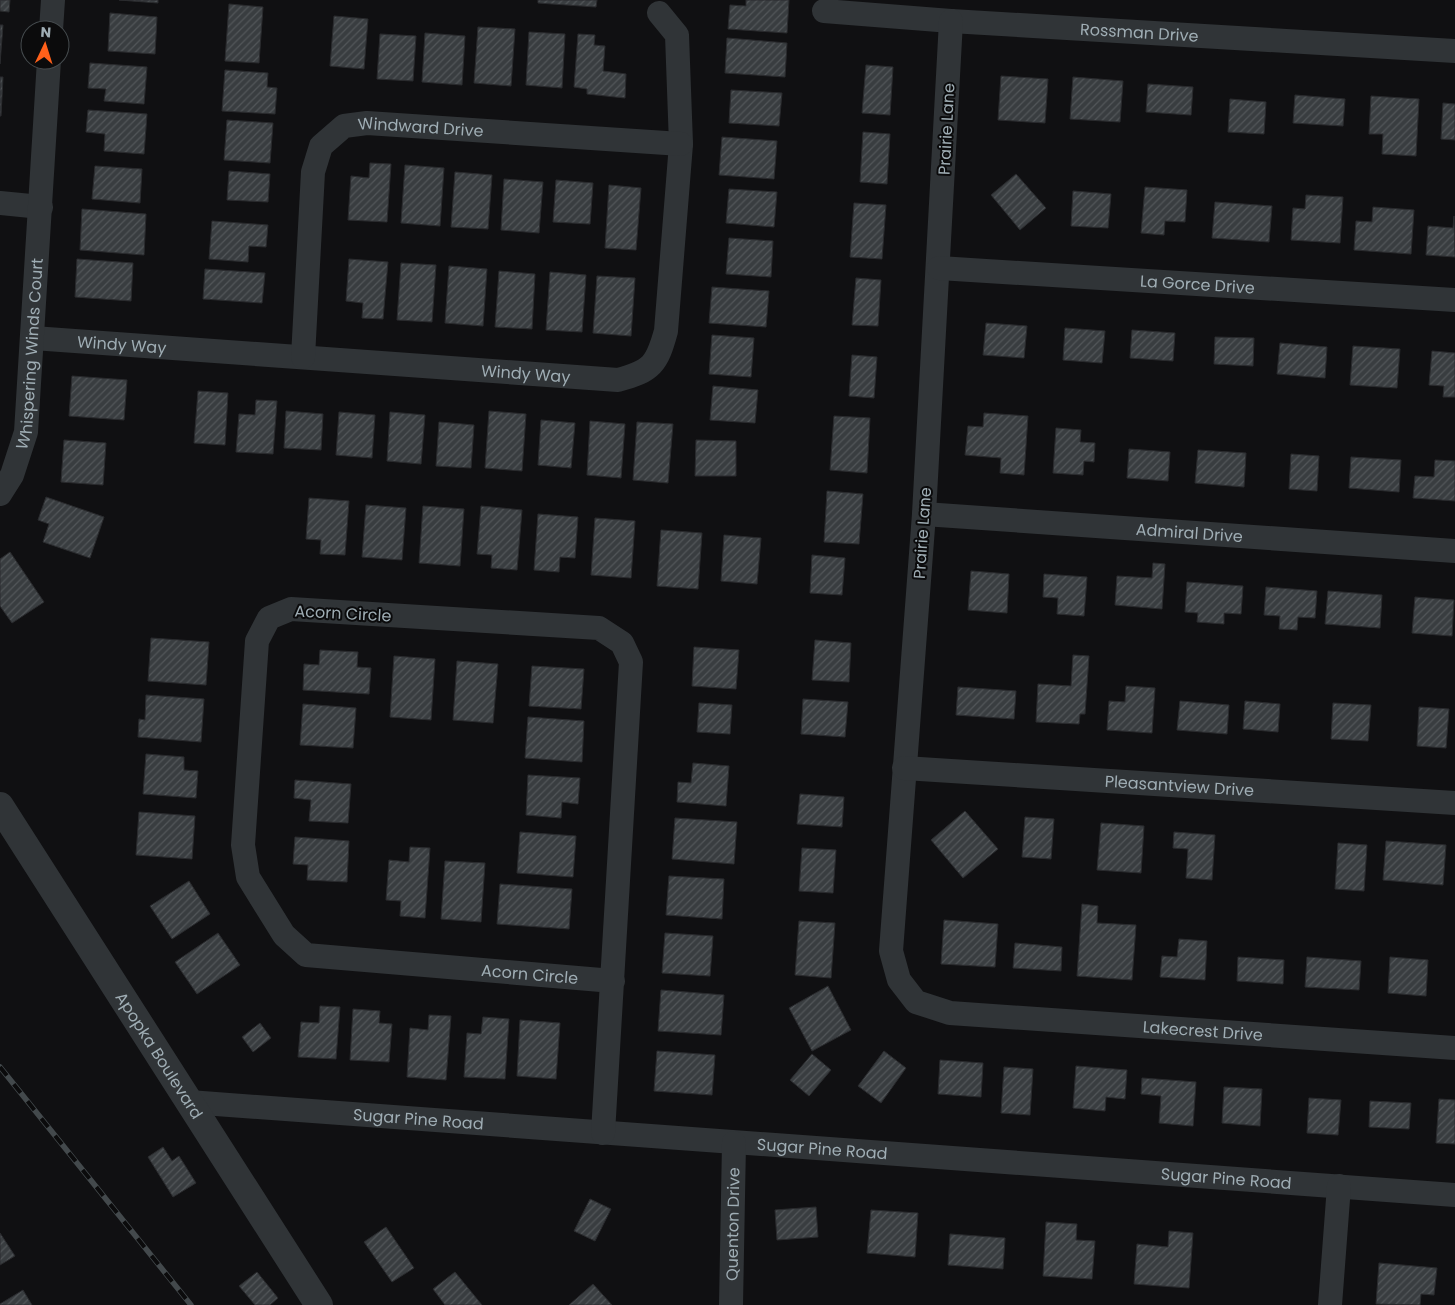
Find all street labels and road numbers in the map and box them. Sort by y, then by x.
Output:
street label: Rossman Drive [1079,18,1199,48]
street label: Prairie Lane [933,82,960,176]
street label: Windward Drive [357,111,484,143]
street label: Whispering Winds Court [10,257,49,453]
street label: La Gorce Drive [1139,270,1256,300]
street label: Windy Way [76,330,167,360]
street label: Windy Way [480,359,571,389]
street label: Prairie Lane [908,486,937,580]
street label: Admiral Drive [1135,518,1244,548]
street label: Acorn Circle [294,599,392,628]
street label: Pleasantview Drive [1104,770,1255,802]
street label: Acorn Circle [480,959,579,990]
street label: Apopka Boulevard [110,988,208,1124]
street label: Lakecrest Drive [1142,1015,1264,1047]
street label: Sugar Pine Road [352,1103,484,1136]
street label: Sugar Pine Road [756,1133,888,1165]
street label: Sugar Pine Road [1160,1162,1292,1195]
street label: Quenton Drive [720,1167,746,1281]

